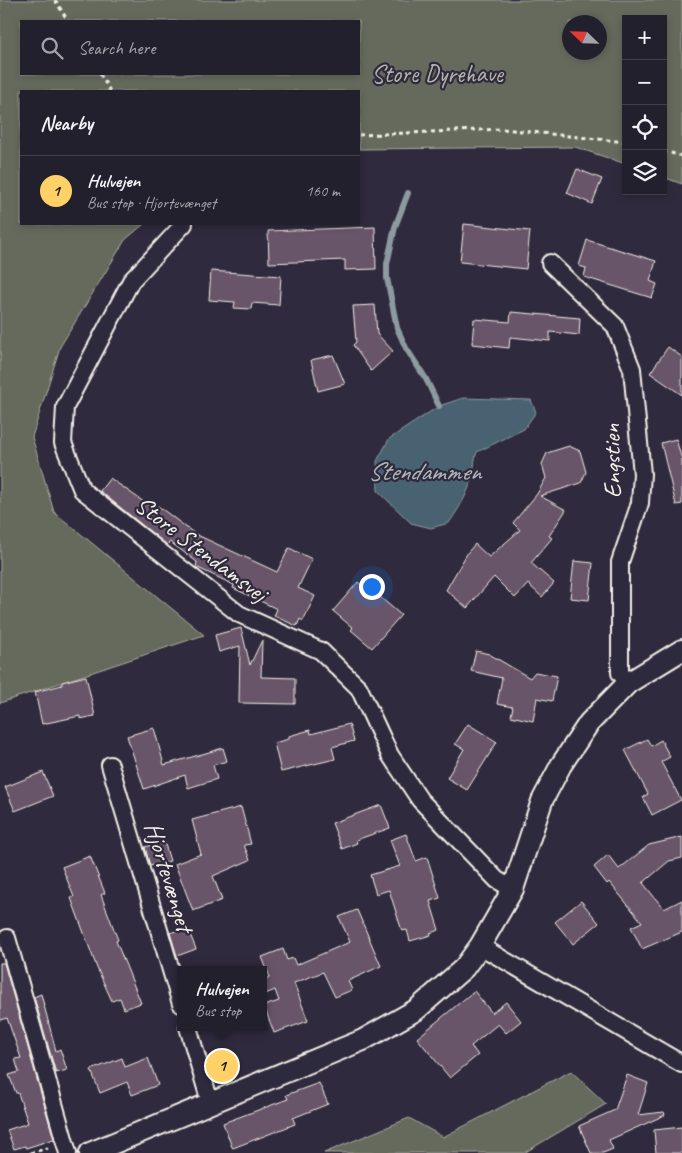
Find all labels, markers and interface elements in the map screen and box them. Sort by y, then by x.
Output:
north arrow [562,15,607,60]
map controls [622,15,667,195]
button: + [622,15,667,60]
search box [20,20,360,75]
icon: search [38,34,66,62]
text: Search here [78,36,155,60]
park label: Store Dyrehave [371,58,505,90]
button: − [622,60,667,105]
button: locate [622,105,667,150]
text: Nearby [40,110,93,136]
button: layers [622,150,667,195]
text: Hulvejen [87,169,140,193]
text: 1 [52,181,60,201]
text: 160 m [306,181,340,201]
text: Bus stop · Hjortevænget [87,193,216,213]
street label: Engstien [595,423,629,498]
water label: Stendammen [367,455,483,488]
street label: Store Stendamsvej [128,489,276,611]
your location [359,574,385,600]
street label: Hjortevænget [137,818,202,939]
popup [177,966,267,1031]
text: Hulvejen [195,977,249,1001]
text: Bus stop [195,1001,241,1021]
pin: 1 [206,1047,238,1085]

